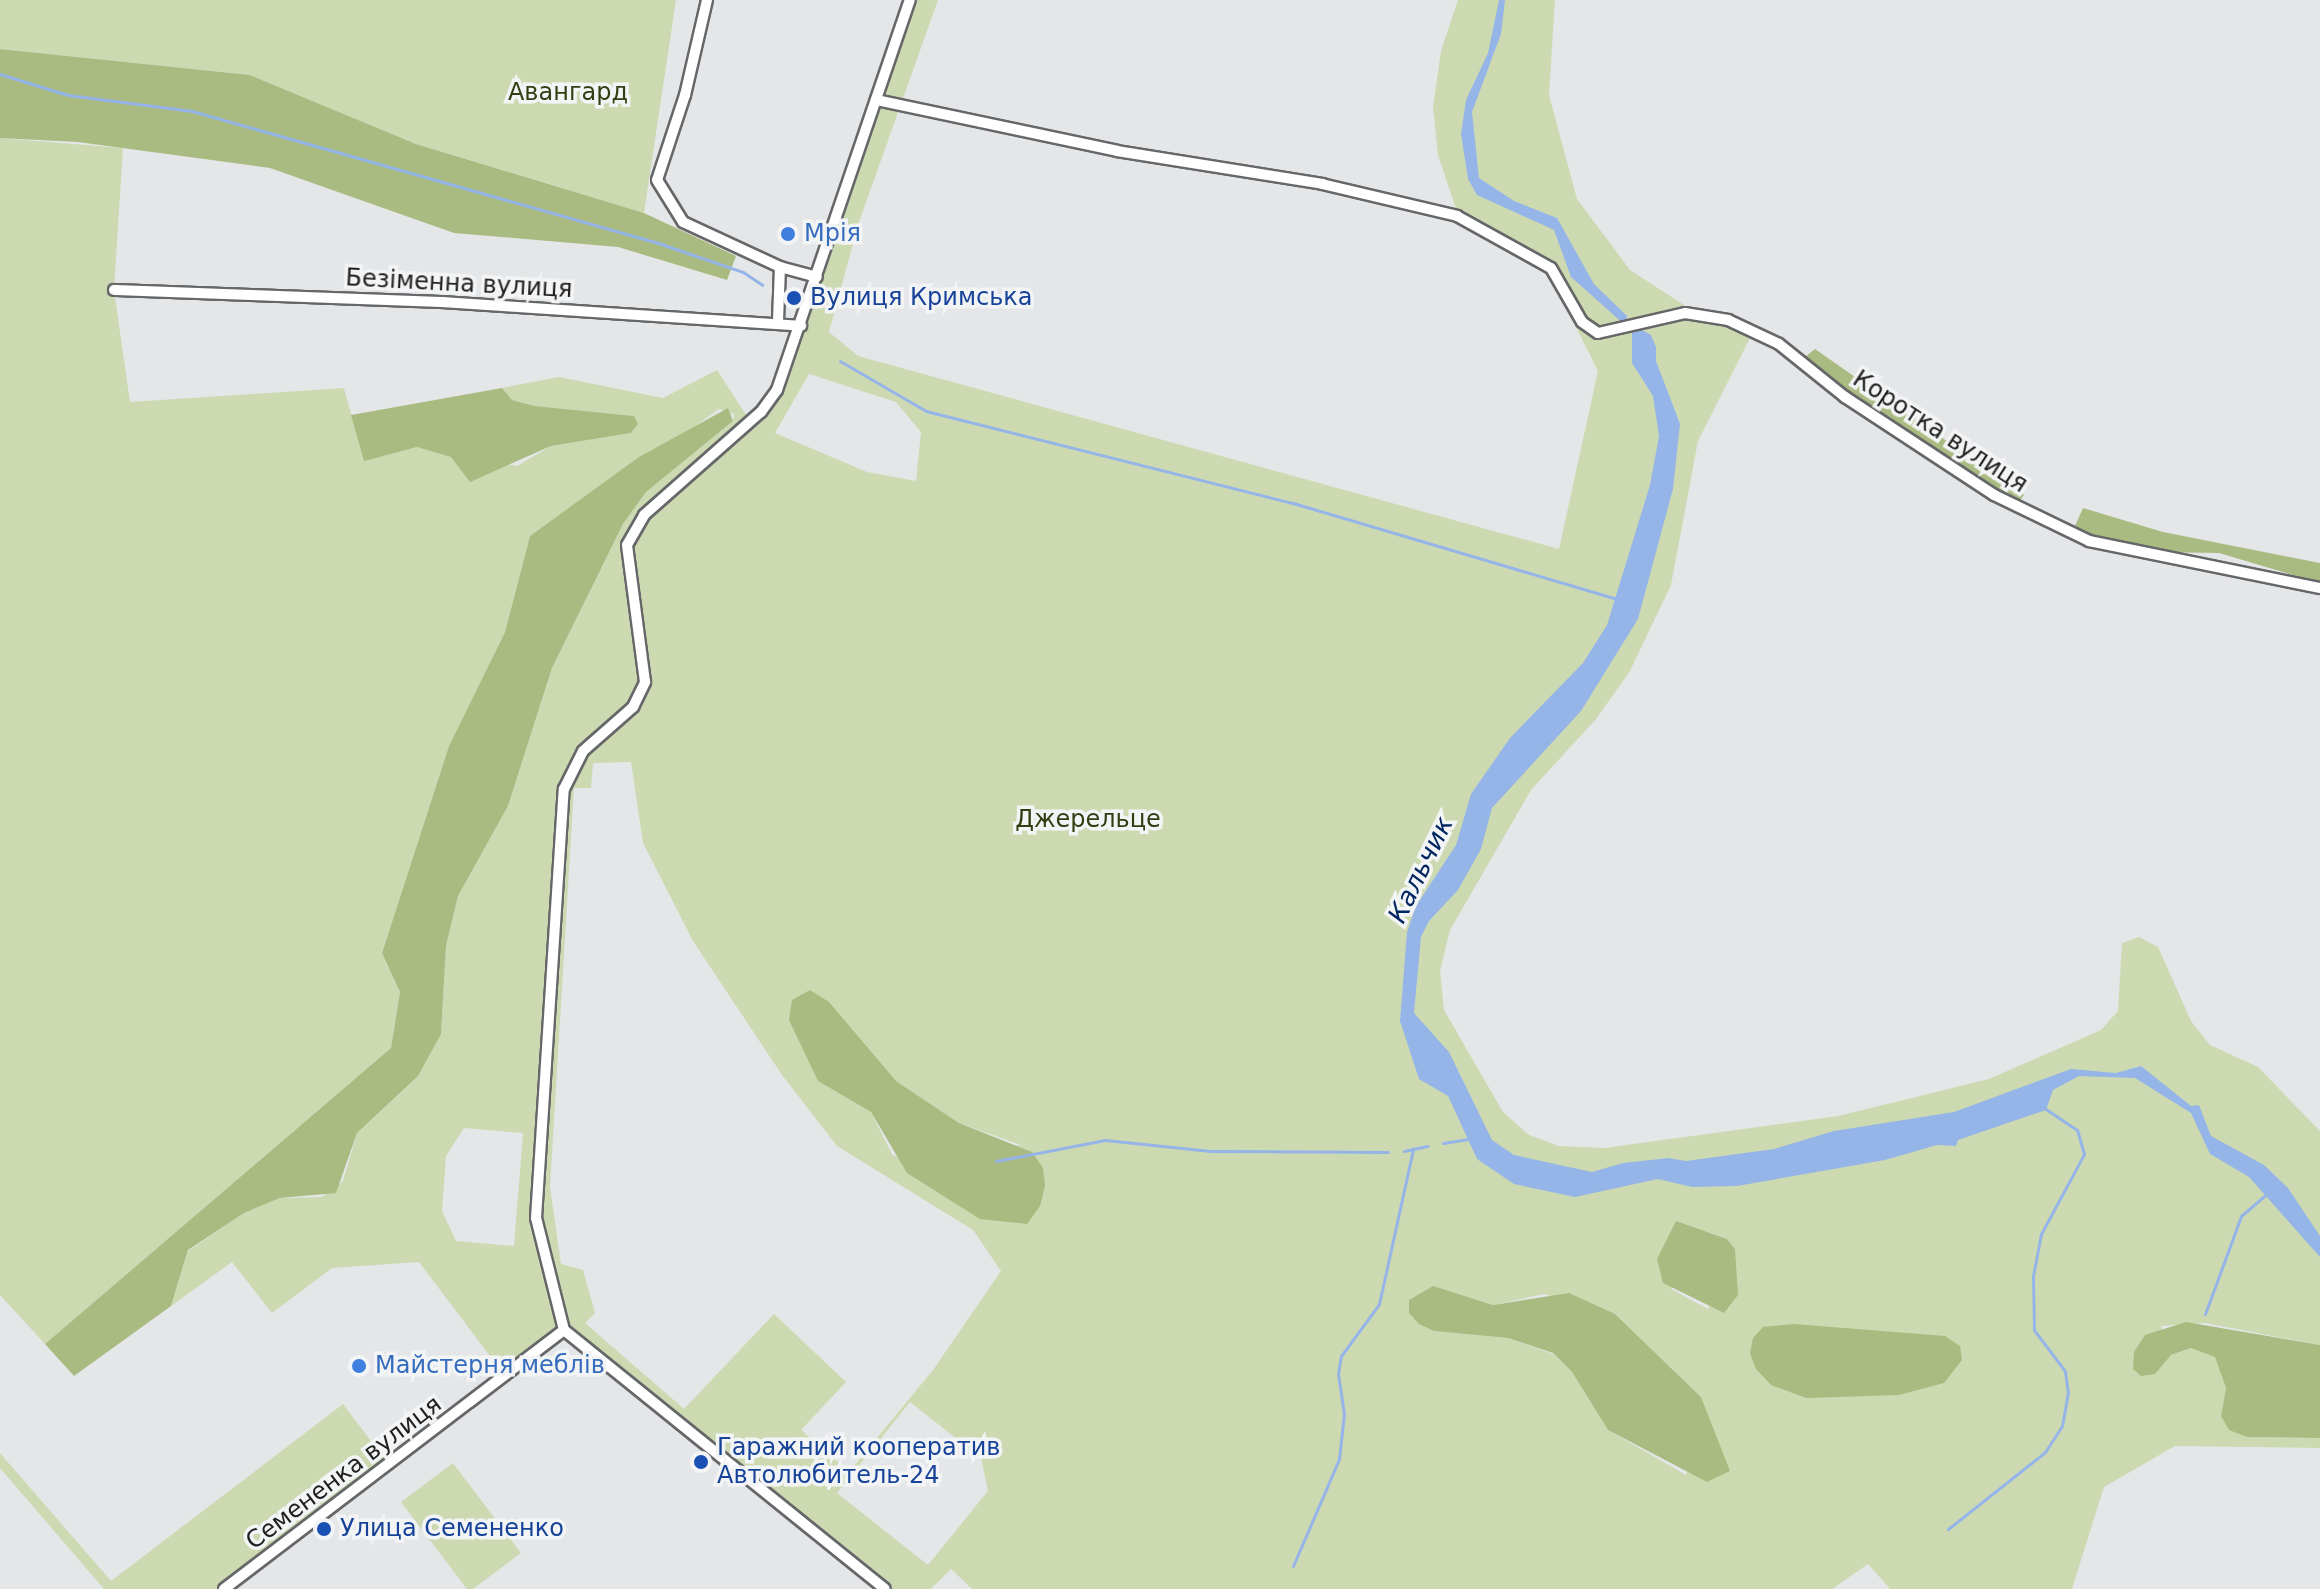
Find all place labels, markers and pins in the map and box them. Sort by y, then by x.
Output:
place label: Мрія [804,220,861,248]
marker: Мрія [779,225,797,243]
place label: Вулиця Кримська [810,284,1033,312]
marker: Вулиця Кримська [785,289,803,307]
place label: Майстерня меблів [375,1352,605,1380]
marker: Майстерня меблів [350,1357,368,1375]
place label: Гаражний кооператив Автолюбитель-24 [717,1434,1000,1490]
marker: Гаражний кооператив Автолюбитель-24 [692,1453,710,1471]
place label: Улица Семененко [340,1515,564,1543]
marker: Улица Семененко [315,1520,333,1538]

